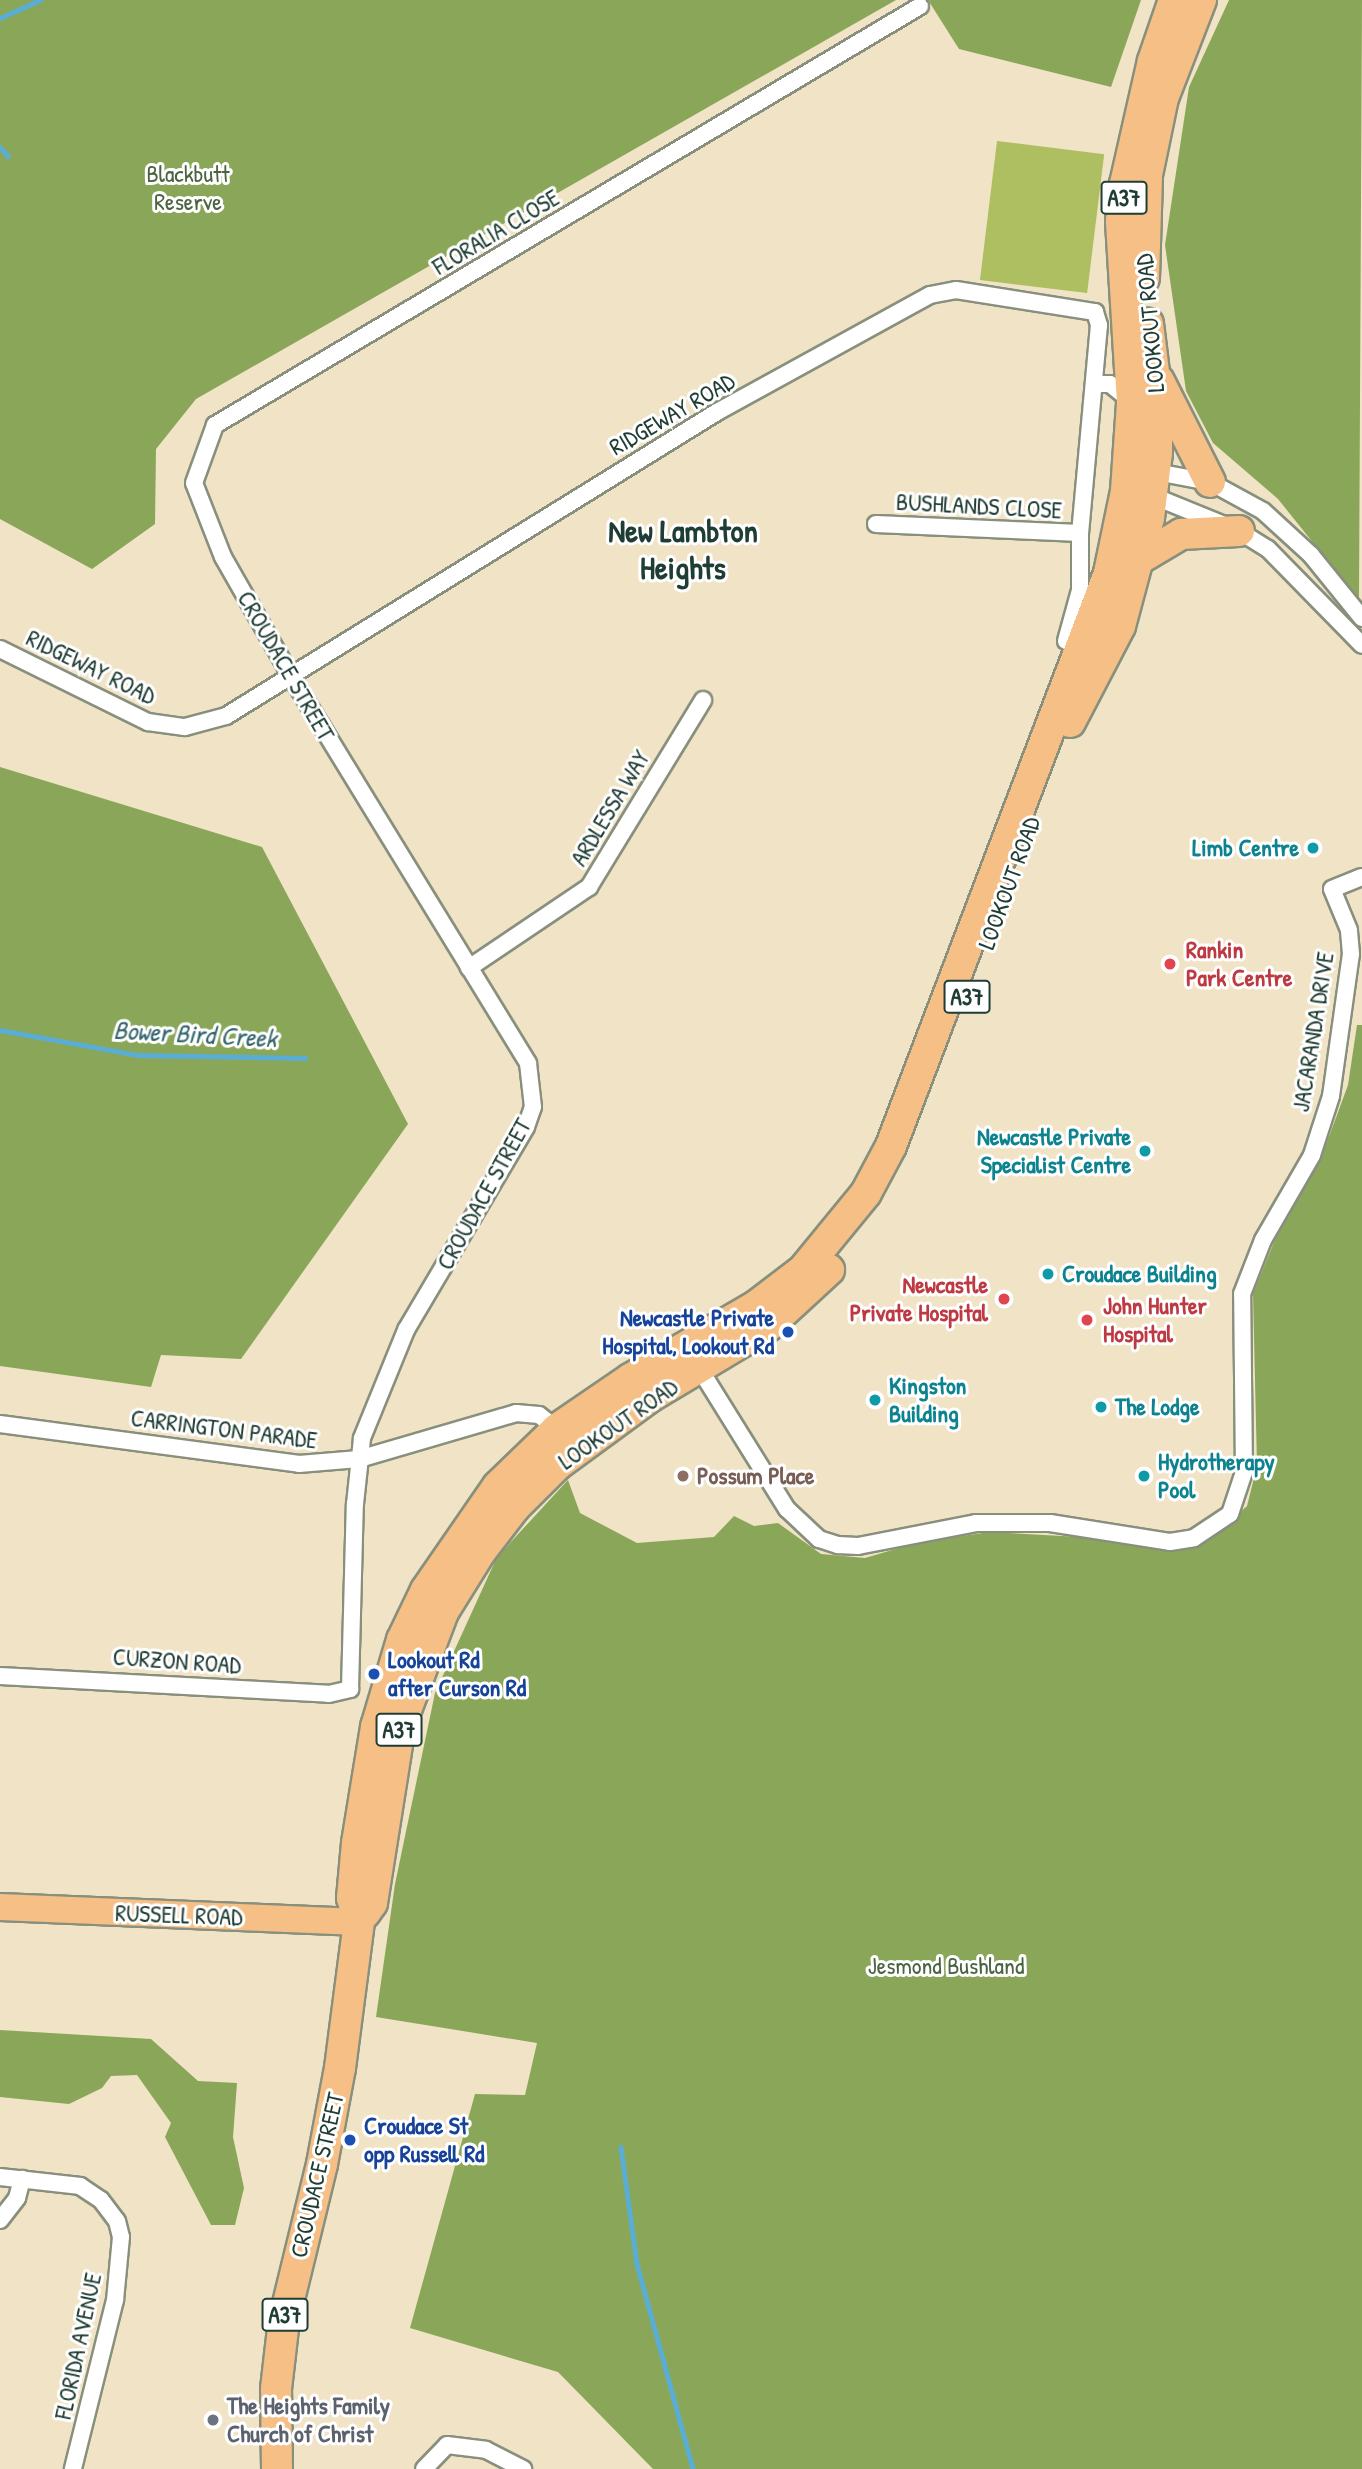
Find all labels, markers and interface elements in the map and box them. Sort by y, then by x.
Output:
park label: Blackbutt Reserve [146,160,230,216]
road number: A37 [1100,178,1148,218]
street label: FLORALIA CLOSE [427,183,565,281]
street label: LOOKOUT ROAD [1130,253,1170,393]
street label: RIDGEWAY ROAD [604,367,740,461]
street label: BUSHLANDS CLOSE [895,487,1063,525]
district label: New Lambton Heights [608,513,758,588]
street label: CROUDACE STREET [231,586,341,746]
street label: RIDGEWAY ROAD [22,623,160,711]
street label: ARDLESSA WAY [564,745,656,871]
street label: LOOKOUT ROAD [972,813,1046,953]
place label: Limb Centre [1192,834,1299,862]
marker: Limb Centre [1305,840,1321,856]
place label: Rankin Park Centre [1186,936,1292,992]
street label: JACARANDA DRIVE [1286,950,1340,1114]
marker: Rankin Park Centre [1160,954,1180,974]
road number: A37 [942,978,992,1016]
water label: Bower Bird Creek [113,1014,277,1054]
street label: CROUDACE STREET [431,1113,537,1275]
place label: Newcastle Private Specialist Centre [977,1123,1131,1179]
marker: Newcastle Private Specialist Centre [1137,1143,1153,1159]
place label: Croudace Building [1062,1260,1217,1288]
marker: Croudace Building [1040,1266,1056,1282]
place label: Newcastle Private Hospital [850,1271,988,1327]
marker: Newcastle Private Hospital [994,1289,1014,1309]
place label: John Hunter Hospital [1103,1292,1207,1348]
place label: Newcastle Private Hospital, Lookout Rd [602,1304,774,1360]
marker: John Hunter Hospital [1077,1310,1097,1330]
marker: Newcastle Private Hospital, Lookout Rd [780,1324,796,1340]
street label: LOOKOUT ROAD [553,1372,683,1476]
place label: Kingston Building [889,1372,966,1428]
marker: Kingston Building [867,1392,883,1408]
place label: The Lodge [1115,1393,1200,1421]
marker: The Lodge [1093,1399,1109,1415]
street label: CARRINGTON PARADE [129,1403,319,1455]
place label: Hydrotherapy Pool [1158,1448,1275,1504]
place label: Possum Place [697,1462,814,1490]
marker: Possum Place [675,1468,691,1484]
marker: Hydrotherapy Pool [1136,1468,1152,1484]
street label: CURZON ROAD [112,1642,242,1680]
place label: Lookout Rd after Curson Rd [388,1646,526,1702]
marker: Lookout Rd after Curson Rd [366,1666,382,1682]
road number: A37 [374,1710,424,1750]
street label: RUSSELL ROAD [115,1898,243,1932]
park label: Jesmond Bushland [868,1952,1024,1980]
street label: CROUDACE STREET [284,2090,350,2260]
place label: Croudace St opp Russell Rd [364,2112,484,2168]
marker: Croudace St opp Russell Rd [342,2132,358,2148]
street label: FLORIDA AVENUE [48,2270,108,2422]
road number: A37 [260,2296,310,2334]
place label: The Heights Family Church of Christ [227,2392,390,2448]
marker: The Heights Family Church of Christ [205,2412,221,2428]

